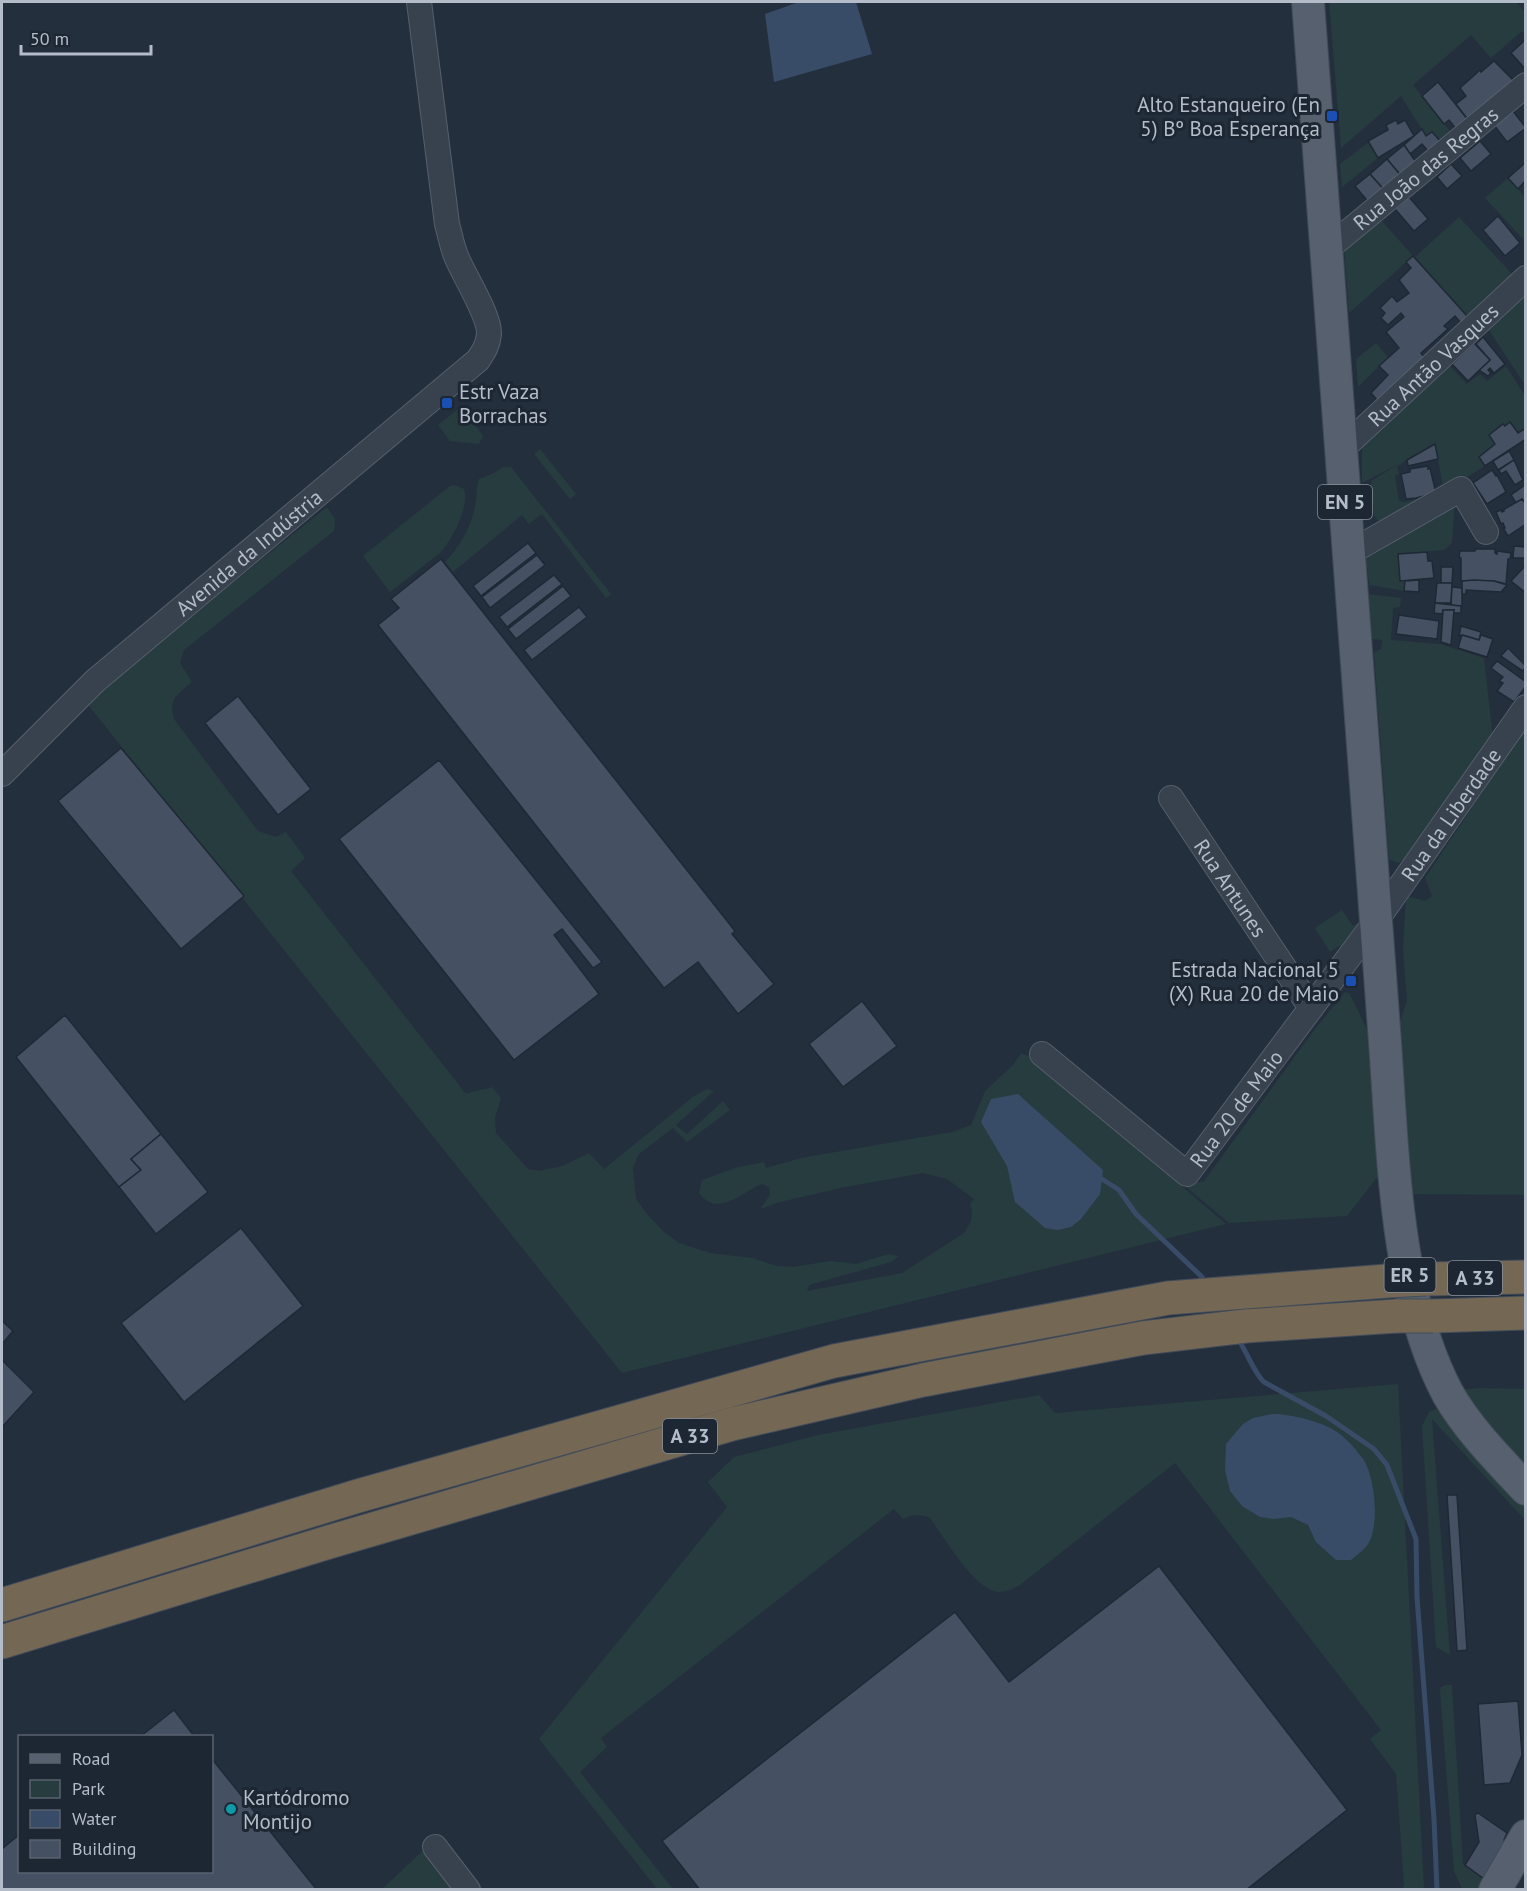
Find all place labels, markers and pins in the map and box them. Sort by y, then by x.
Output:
place label: Alto Estanqueiro (En 5) Bº Boa Esperança [1137,91,1320,142]
marker: Alto Estanqueiro (En 5) Bº Boa Esperança [1325,109,1339,123]
place label: Estr Vaza Borrachas [459,378,547,429]
marker: Estr Vaza Borrachas [440,396,454,410]
place label: Estrada Nacional 5 (X) Rua 20 de Maio [1169,956,1339,1007]
marker: Estrada Nacional 5 (X) Rua 20 de Maio [1344,974,1358,988]
place label: Kartódromo Montijo [243,1784,350,1835]
marker: Kartódromo Montijo [224,1802,238,1816]

